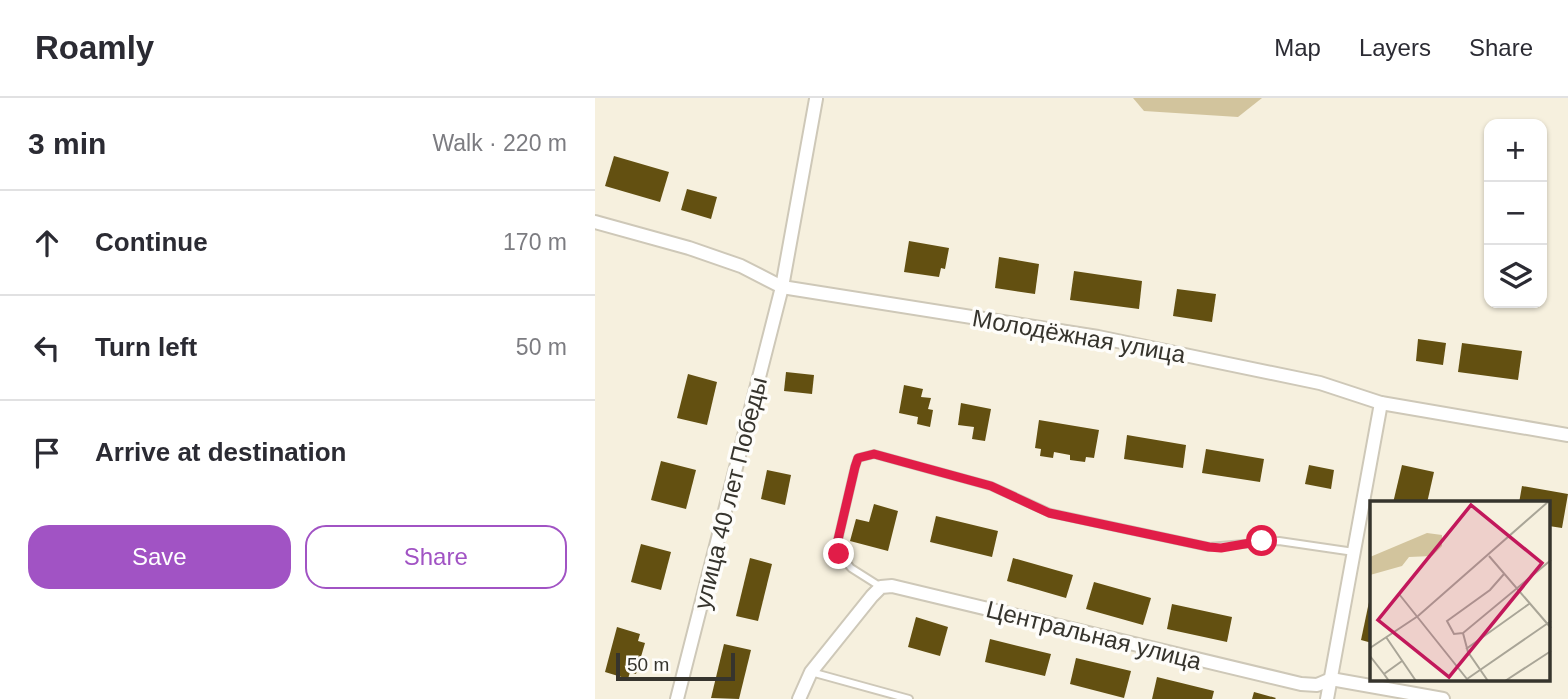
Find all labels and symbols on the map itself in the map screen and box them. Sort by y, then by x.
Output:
street label: Молодёжная улица [970,304,1188,368]
street label: улица 40 лет Победы [688,374,772,612]
inset map [1370,501,1551,682]
route start [1246,525,1277,556]
route end [823,538,854,569]
street label: Центральная улица [984,595,1205,675]
scale bar [616,650,735,682]

